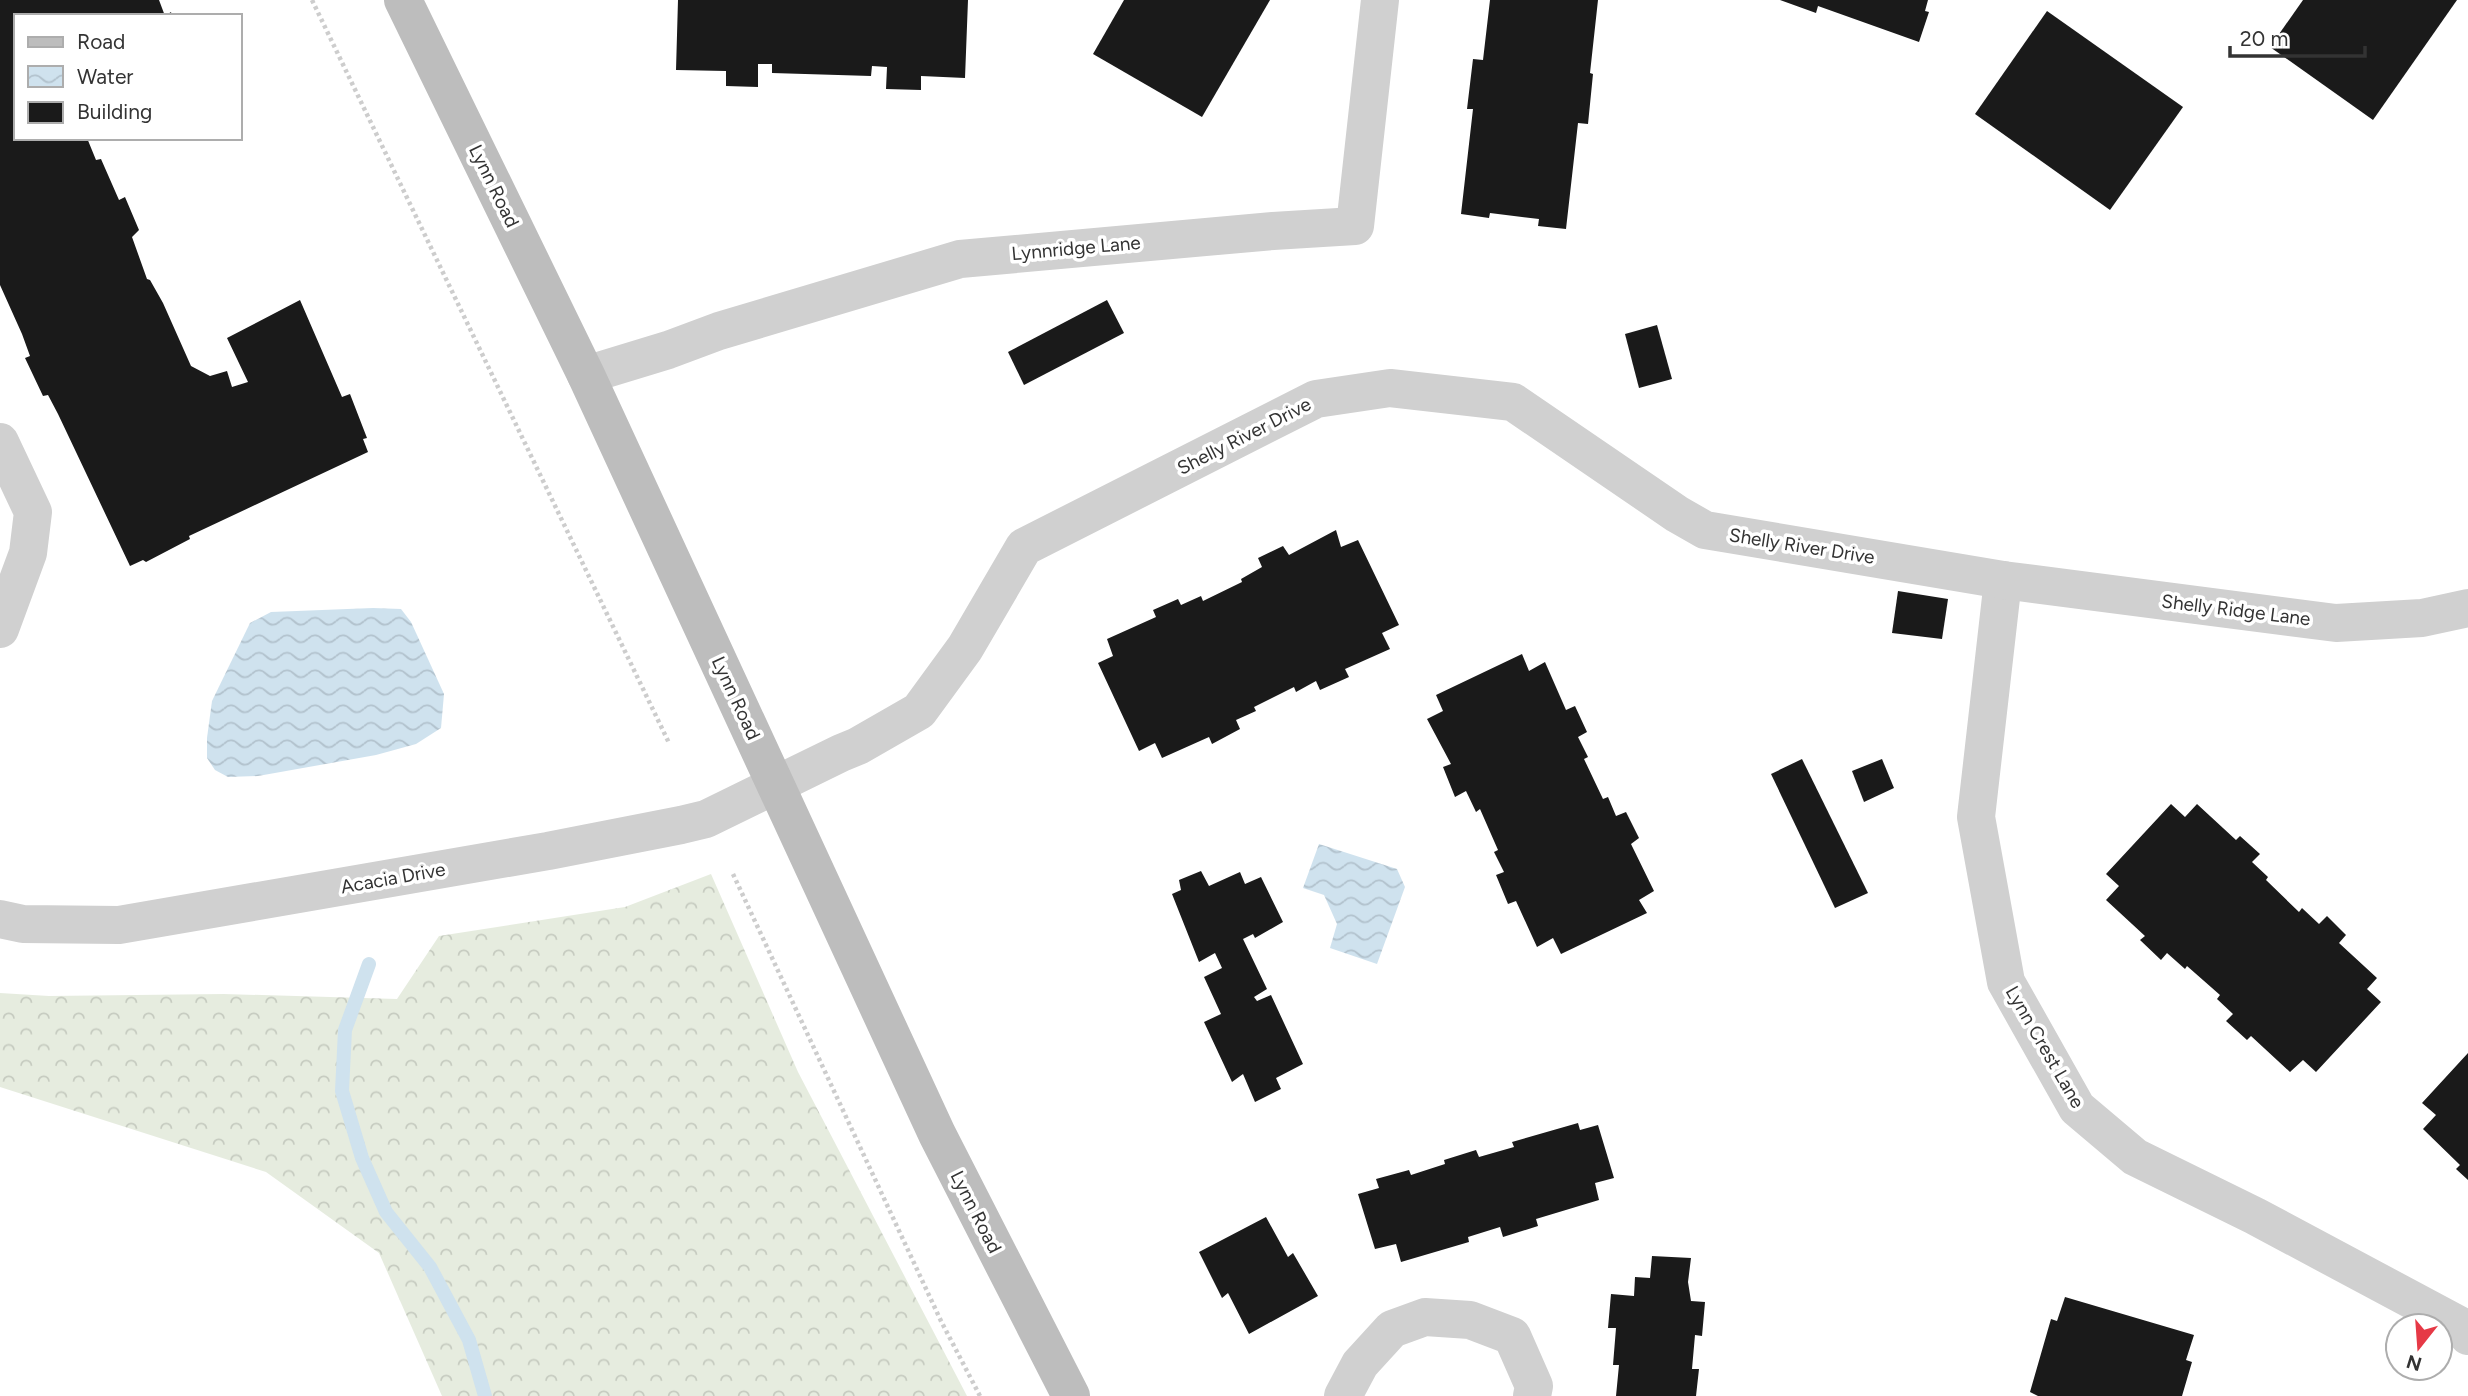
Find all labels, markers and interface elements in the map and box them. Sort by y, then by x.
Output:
legend [14,14,242,140]
scale bar [2230,14,2365,58]
text: 20 m [2240,26,2288,51]
text: Road [77,29,125,54]
text: Water [77,64,133,89]
text: Building [77,99,152,124]
street label: Lynn Road [464,141,524,231]
street label: Lynnridge Lane [1010,231,1142,265]
street label: Shelly River Drive [1173,392,1315,480]
street label: Shelly River Drive [1728,523,1876,569]
street label: Shelly Ridge Lane [2160,589,2312,631]
street label: Lynn Road [707,653,765,743]
street label: Acacia Drive [339,857,447,899]
street label: Lynn Crest Lane [2001,982,2089,1112]
street label: Lynn Road [945,1167,1007,1257]
north arrow [2384,1312,2454,1382]
text: N [2404,1350,2425,1376]

